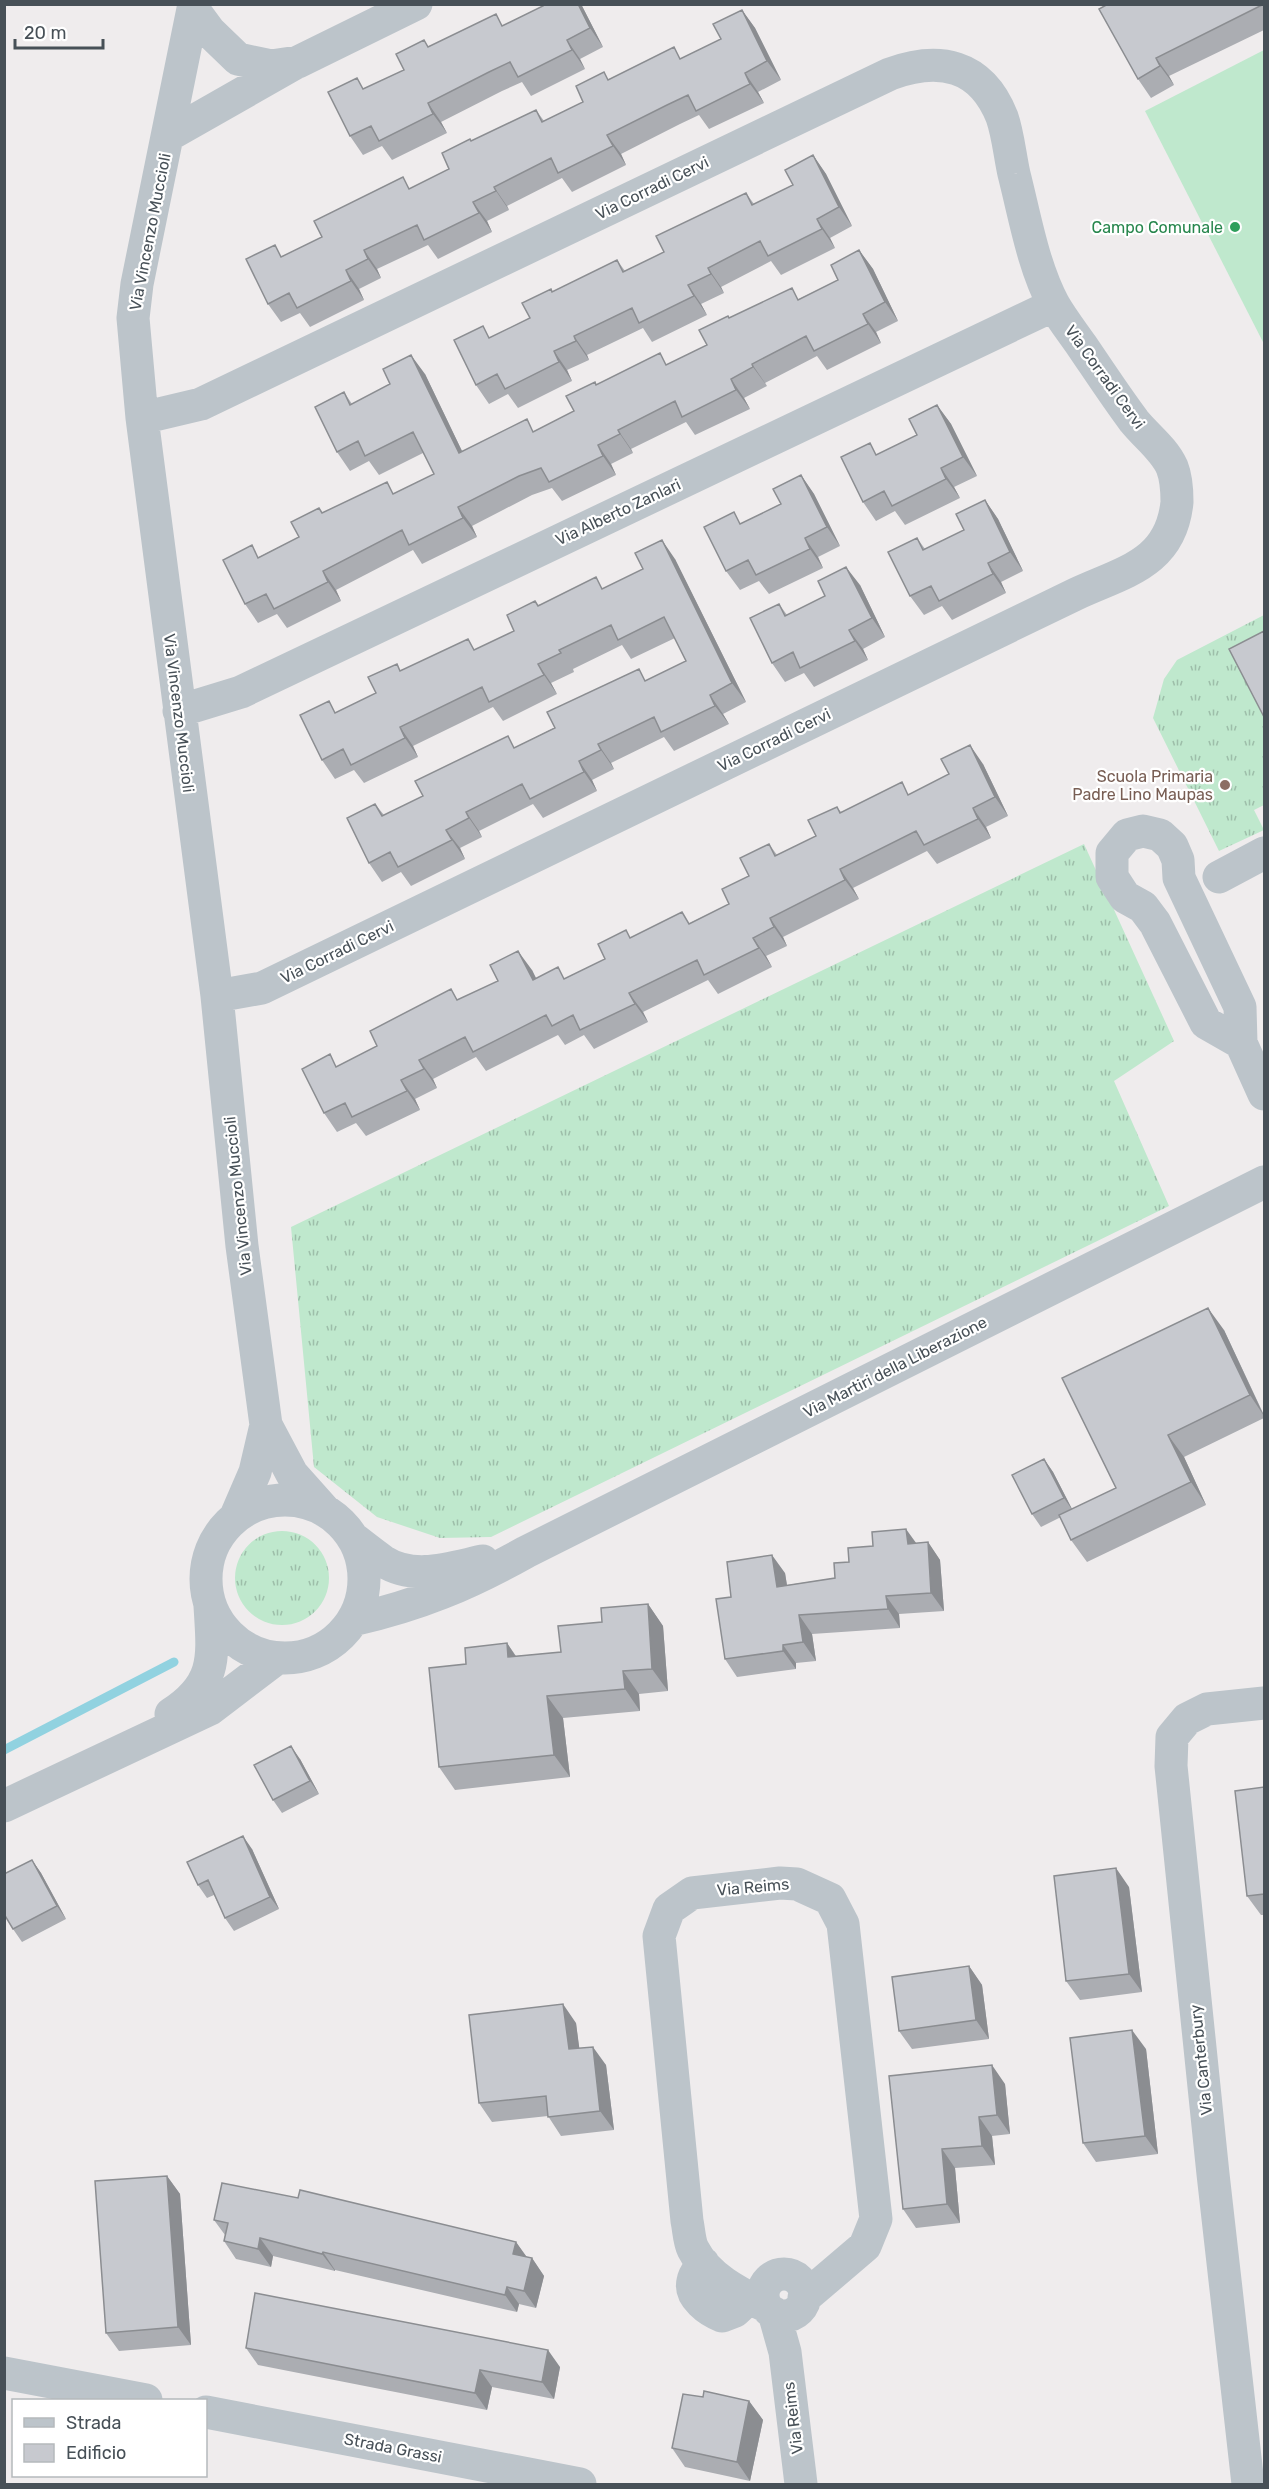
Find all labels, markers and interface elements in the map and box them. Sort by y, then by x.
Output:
scale bar [15,12,104,50]
text: 20 m [24,22,66,44]
street label: Via Vincenzo Muccioli [125,152,175,312]
street label: Via Corradi Cervi [592,152,712,224]
place label: Campo Comunale [1092,218,1223,237]
marker: Campo Comunale [1228,220,1242,234]
street label: Via Corradi Cervi [1061,321,1149,433]
street label: Via Alberto Zanlari [552,475,684,549]
street label: Via Vincenzo Muccioli [160,632,198,794]
street label: Via Corradi Cervi [714,704,834,776]
place label: Scuola Primaria Padre Lino Maupas [1072,767,1213,804]
marker: Scuola Primaria Padre Lino Maupas [1218,778,1232,792]
street label: Via Corradi Cervi [277,916,397,988]
street label: Via Vincenzo Muccioli [220,1115,256,1277]
street label: Via Martiri della Liberazione [800,1312,990,1422]
street label: Via Reims [716,1874,790,1900]
street label: Via Canterbury [1186,2003,1216,2116]
street label: Via Reims [779,2381,807,2455]
legend [12,2399,207,2477]
text: Strada [66,2412,122,2434]
street label: Strada Grassi [343,2429,443,2467]
text: Edificio [66,2442,126,2464]

